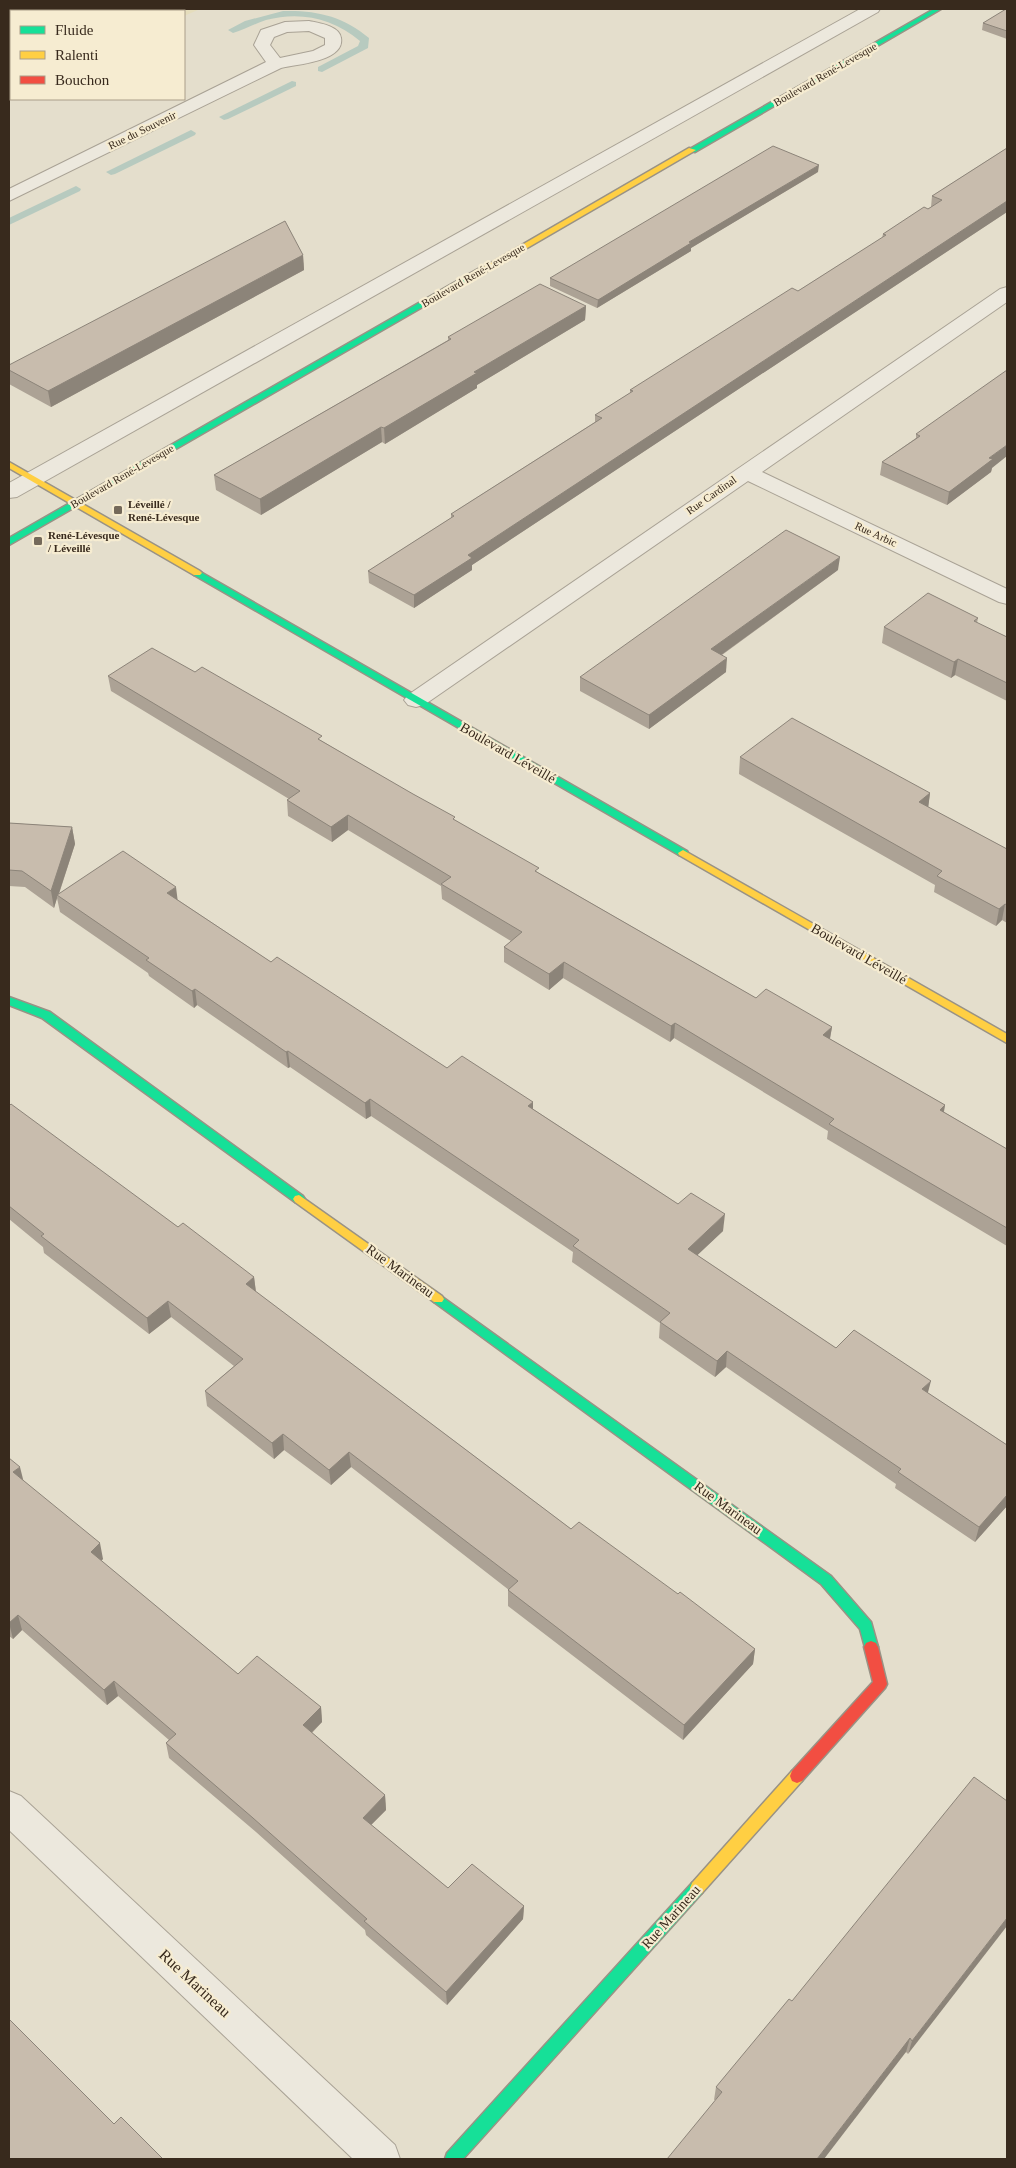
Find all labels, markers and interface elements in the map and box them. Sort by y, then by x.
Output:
legend [10,10,185,100]
text: Fluide [55,22,94,38]
street label: Boulevard René-Levesque [771,39,879,108]
text: Ralenti [55,47,98,63]
text: Bouchon [55,72,110,88]
street label: Rue du Souvenir [106,108,178,152]
street label: Boulevard René-Levesque [419,240,527,309]
street label: Boulevard René-Levesque [68,441,176,510]
street label: Rue Cardinal [684,473,738,517]
place label: Léveillé / René-Lévesque [128,498,200,523]
marker: Léveillé / René-Lévesque [112,504,124,516]
street label: Rue Arbic [853,519,899,549]
place label: René-Lévesque / Léveillé [47,529,120,554]
marker: René-Lévesque / Léveillé [32,535,44,547]
street label: Boulevard Léveillé [458,720,558,786]
street label: Boulevard Léveillé [809,921,909,987]
street label: Rue Marineau [363,1242,437,1300]
street label: Rue Marineau [691,1479,765,1537]
street label: Rue Marineau [639,1882,703,1952]
street label: Rue Marineau [156,1946,234,2020]

